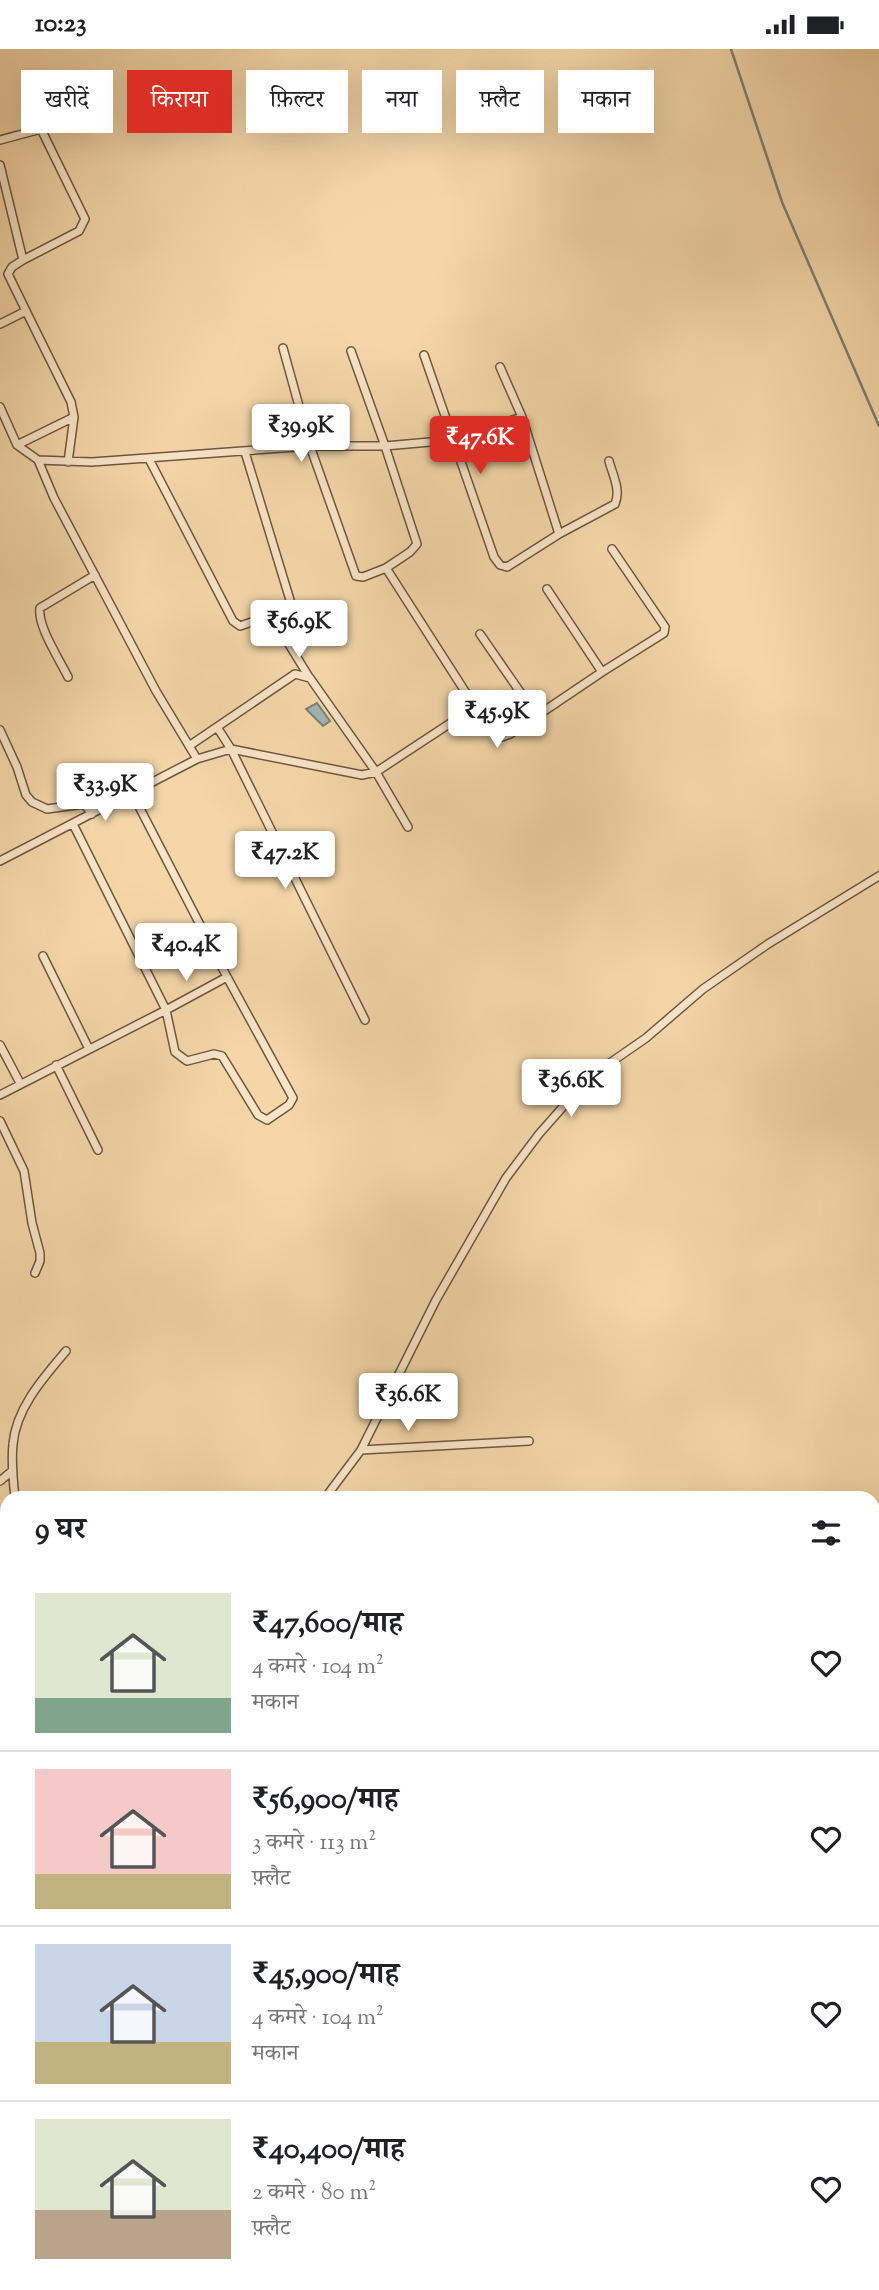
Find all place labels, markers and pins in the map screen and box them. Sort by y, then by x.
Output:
pin: ₹39.9K [244,405,358,464]
pin: ₹47.6K [423,417,537,476]
pin: ₹56.9K [242,601,356,660]
pin: ₹45.9K [440,691,554,750]
pin: ₹33.9K [48,763,162,823]
pin: ₹47.2K [228,831,342,891]
pin: ₹40.4K [129,923,243,983]
pin: ₹36.6K [514,1059,628,1119]
pin: ₹36.6K [351,1373,465,1433]

